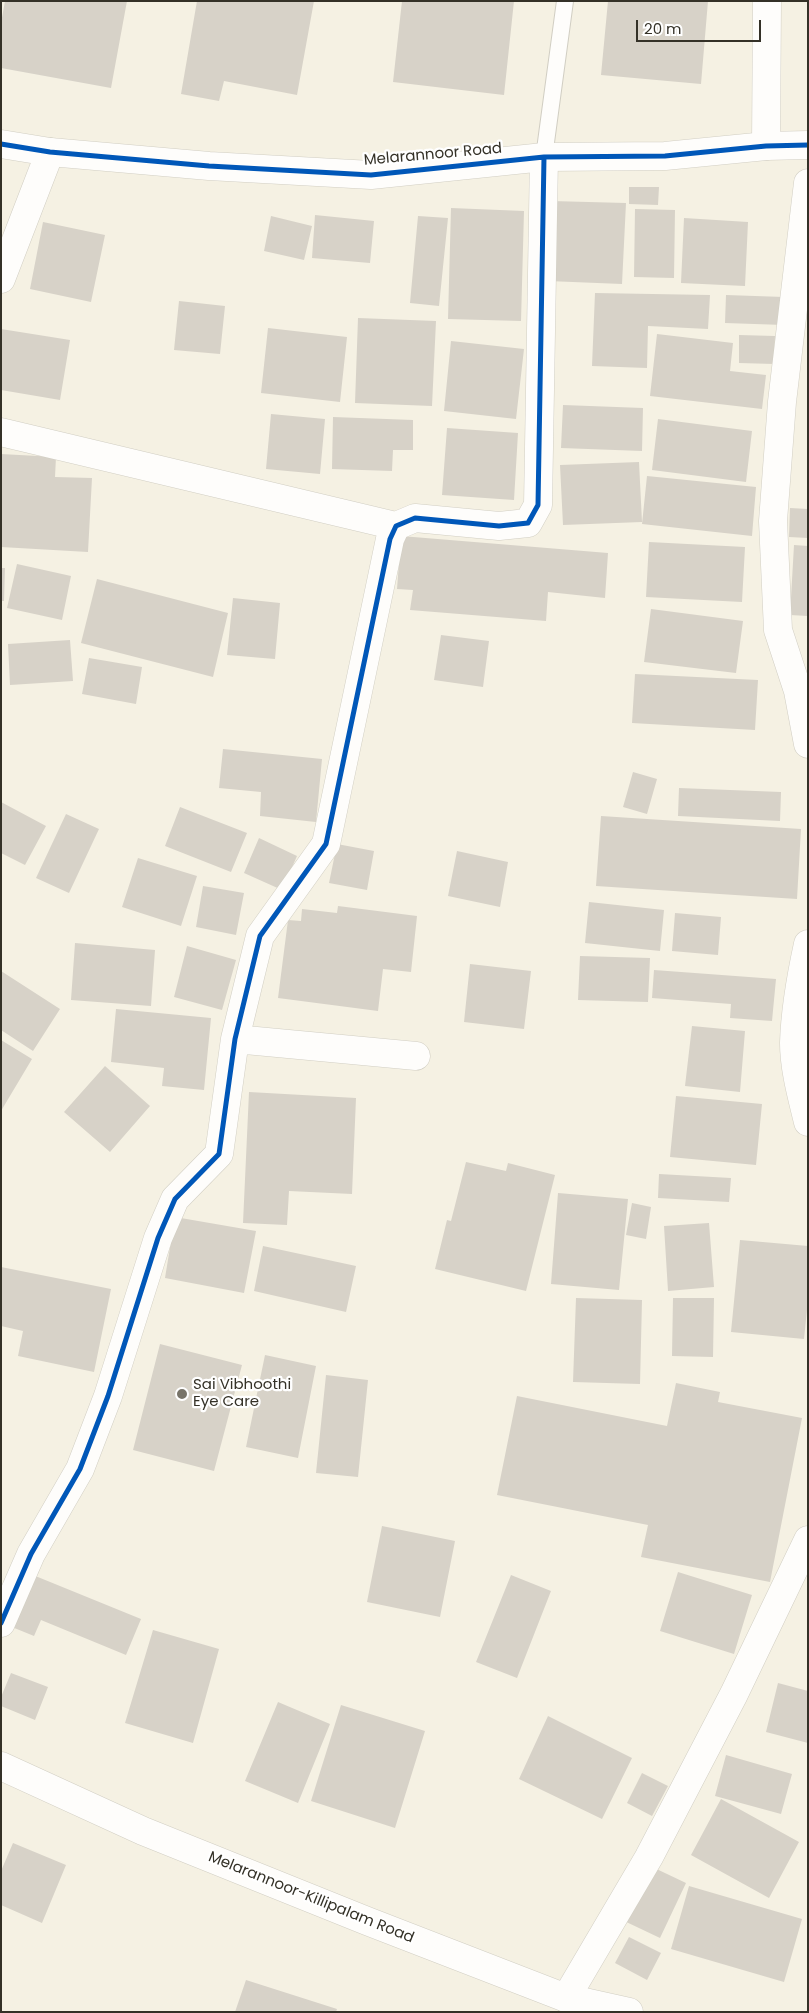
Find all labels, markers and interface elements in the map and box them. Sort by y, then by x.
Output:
scale bar [639,10,764,42]
text: 20 m [644,18,682,39]
street label: Melarannoor Road [363,140,503,170]
place label: Sai Vibhoothi Eye Care [193,1376,291,1411]
marker: Sai Vibhoothi Eye Care [175,1387,189,1401]
street label: Melarannoor-Killipalam Road [205,1848,417,1948]

